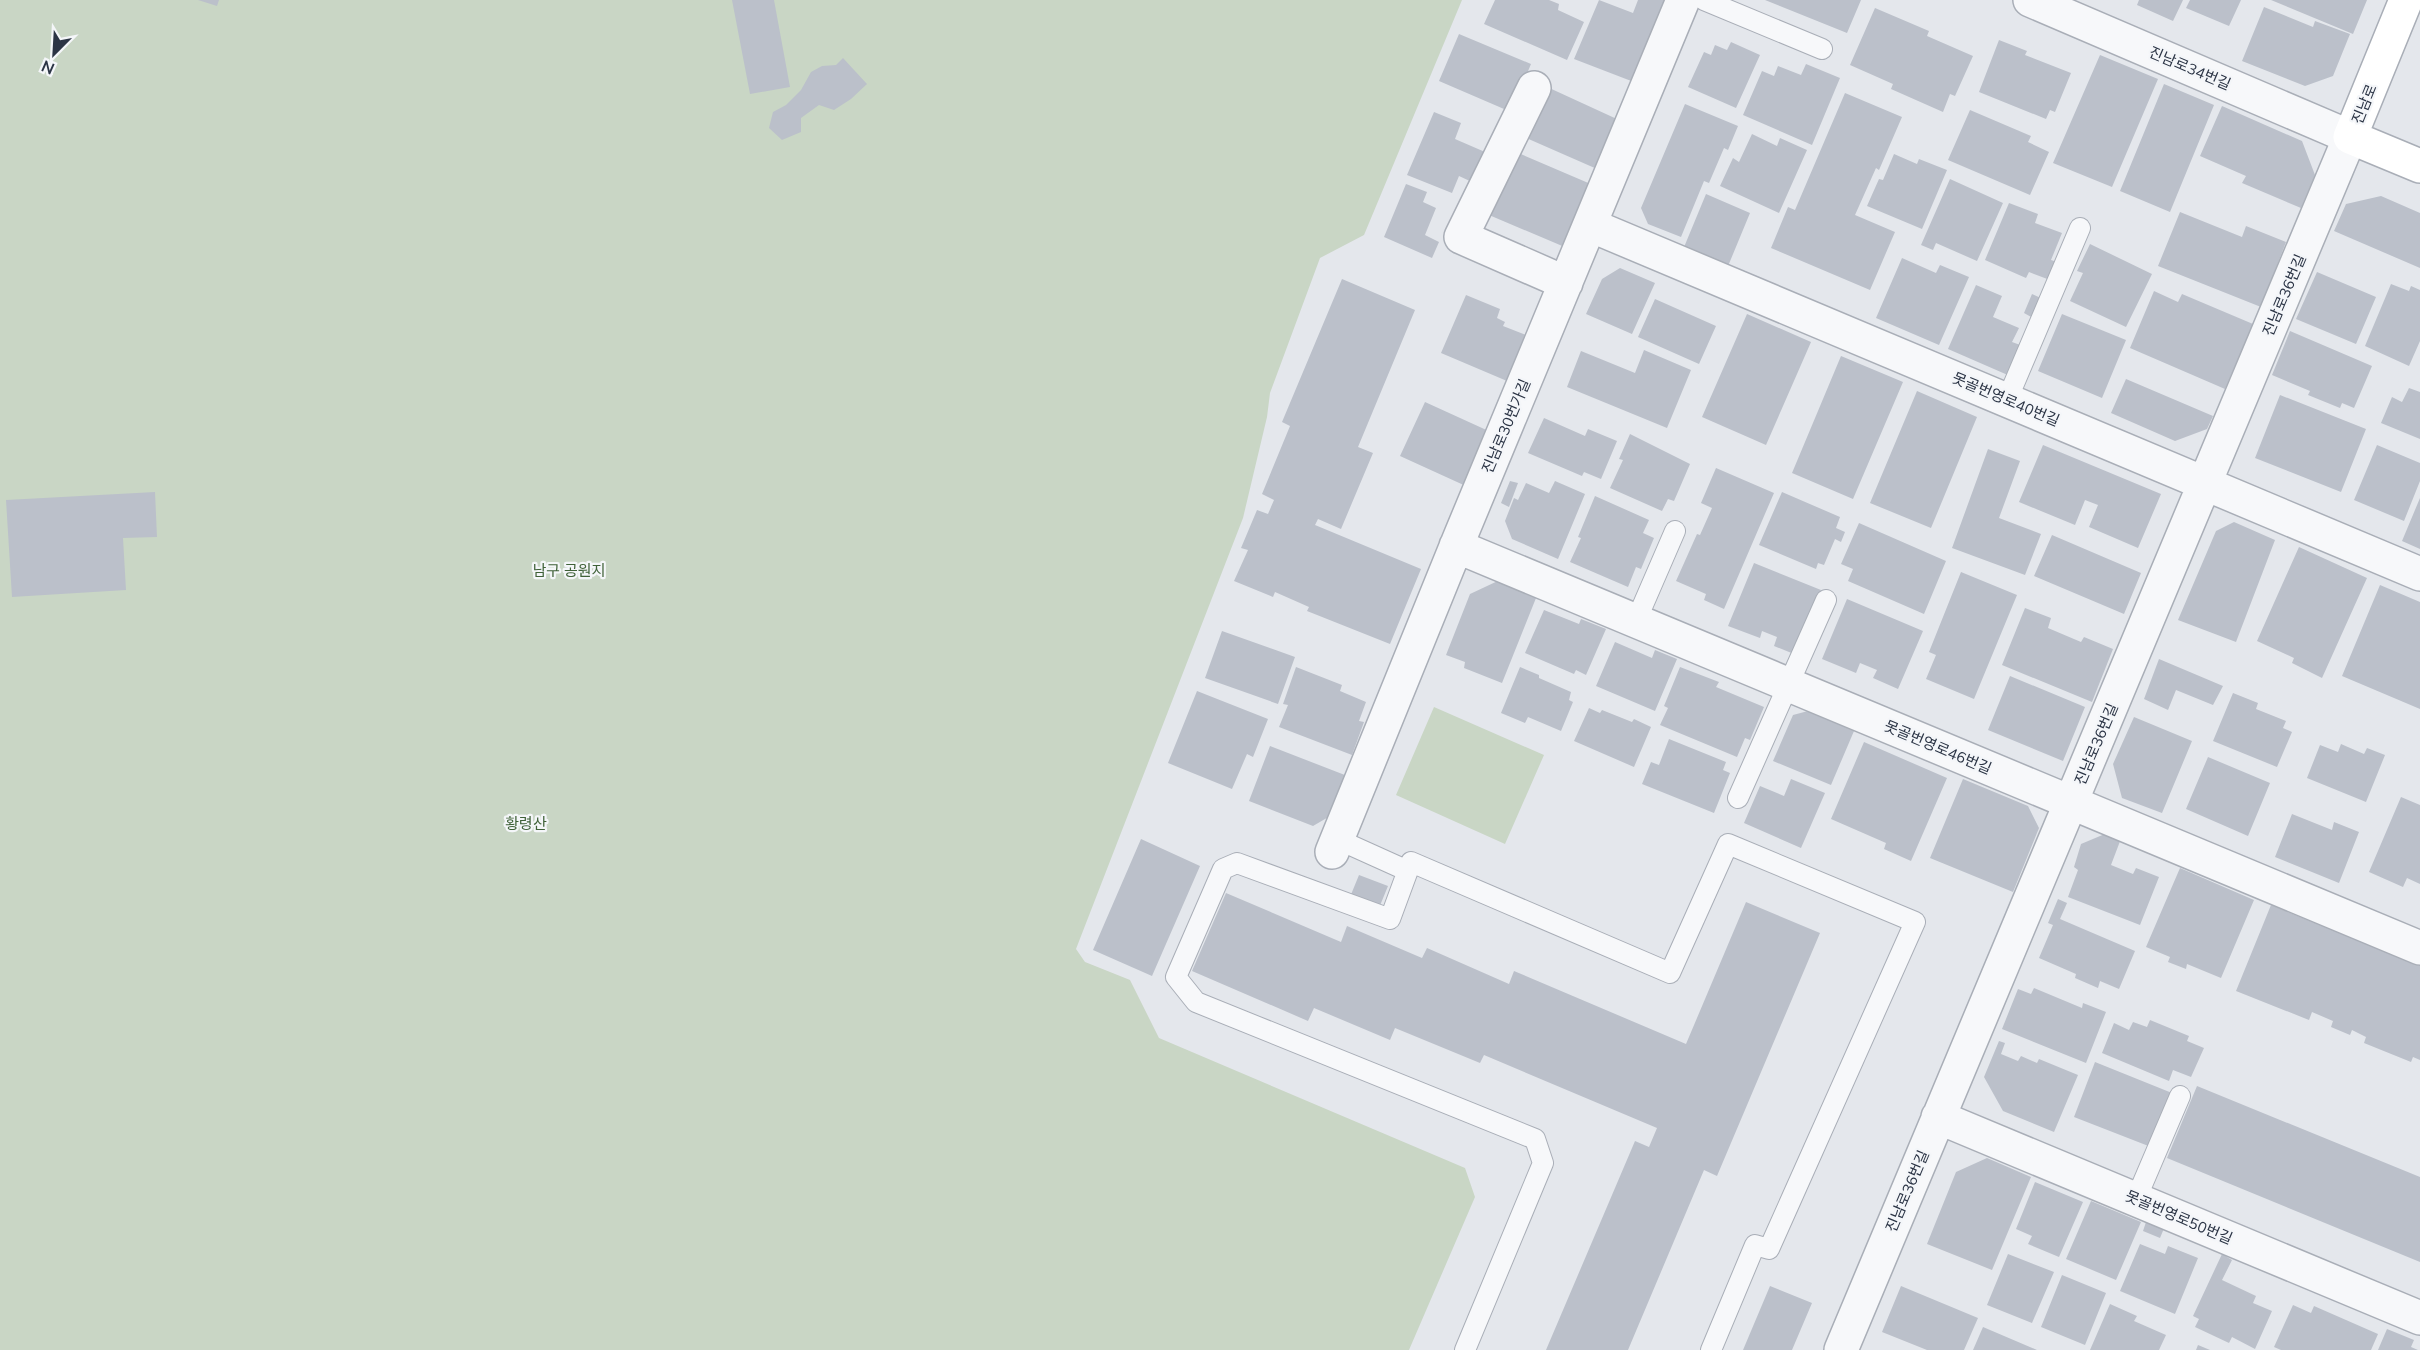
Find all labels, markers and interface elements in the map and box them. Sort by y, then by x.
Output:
north arrow [24,24,84,84]
street label: 진남로34번길 [2146,42,2234,94]
text: N [38,56,57,79]
street label: 진남로 [2347,81,2381,127]
street label: 진남로36번길 [2258,251,2310,339]
street label: 못골번영로40번길 [1950,368,2062,430]
street label: 진남로30번가길 [1478,376,1534,476]
park label: 남구 공원지 [533,561,605,580]
street label: 진남로36번길 [2070,700,2122,788]
street label: 못골번영로46번길 [1882,716,1994,778]
park label: 황령산 [505,814,547,833]
street label: 진남로36번길 [1881,1147,1933,1235]
street label: 못골번영로50번길 [2123,1186,2235,1248]

